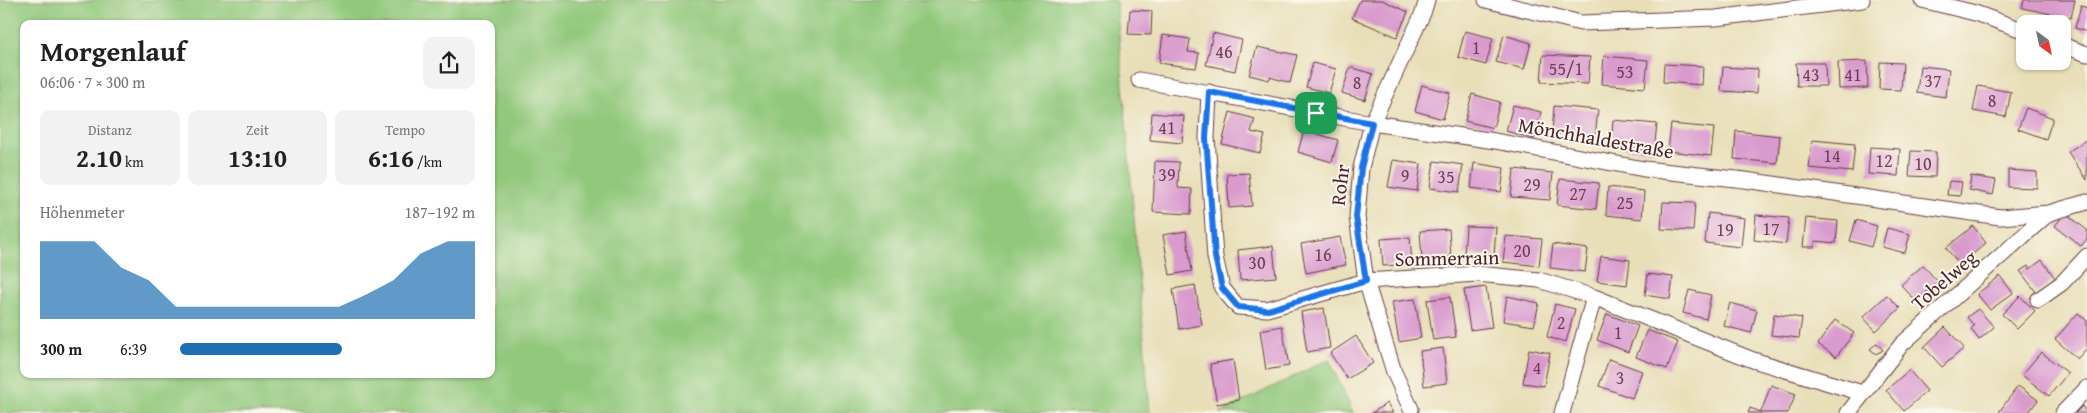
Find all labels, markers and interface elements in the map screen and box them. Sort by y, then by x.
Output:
north arrow [2016,15,2071,70]
map controls [2016,15,2071,70]
text: Morgenlauf [40,30,186,71]
house number: 1 [1472,34,1480,61]
button: share [423,37,475,89]
house number: 46 [1215,38,1233,65]
house number: 55/1 [1549,55,1583,82]
house number: 53 [1616,58,1634,85]
house number: 43 [1802,61,1820,88]
house number: 41 [1844,61,1862,88]
house number: 37 [1924,67,1942,94]
house number: 8 [1353,69,1361,96]
text: 06:06 · 7 × 300 m [40,70,145,94]
house number: 8 [1988,87,1996,114]
pin [1295,92,1337,134]
icon: arrive [1302,99,1330,127]
street label: Mönchhaldestraße [1516,110,1676,165]
house number: 41 [1158,114,1176,141]
text: Distanz [88,120,132,140]
text: Zeit [246,120,269,140]
text: Tempo [385,120,425,140]
text: 2.10 [76,140,122,176]
text: 13:10 [228,140,287,176]
text: 6:16 [368,140,414,176]
house number: 14 [1823,142,1841,169]
house number: 12 [1875,147,1893,174]
house number: 10 [1914,150,1932,177]
text: km [122,152,144,172]
text: /km [414,152,442,172]
house number: 39 [1158,161,1176,188]
house number: 9 [1401,162,1409,189]
street label: Rohr [1323,163,1356,207]
house number: 35 [1437,163,1455,190]
house number: 29 [1523,171,1541,198]
house number: 27 [1569,180,1587,207]
house number: 25 [1616,189,1634,216]
text: Höhenmeter [40,200,125,224]
text: 187–192 m [405,200,475,224]
house number: 17 [1762,215,1780,242]
house number: 19 [1716,216,1734,243]
house number: 20 [1513,237,1531,264]
house number: 16 [1314,241,1332,268]
street label: Sommerrain [1394,242,1500,273]
street label: Tobelweg [1904,243,1983,317]
house number: 30 [1248,249,1266,276]
house number: 2 [1557,309,1565,336]
house number: 1 [1614,319,1622,346]
text: 300 m [40,337,82,361]
text: 6:39 [120,337,147,361]
house number: 4 [1533,354,1541,381]
house number: 3 [1616,364,1624,391]

